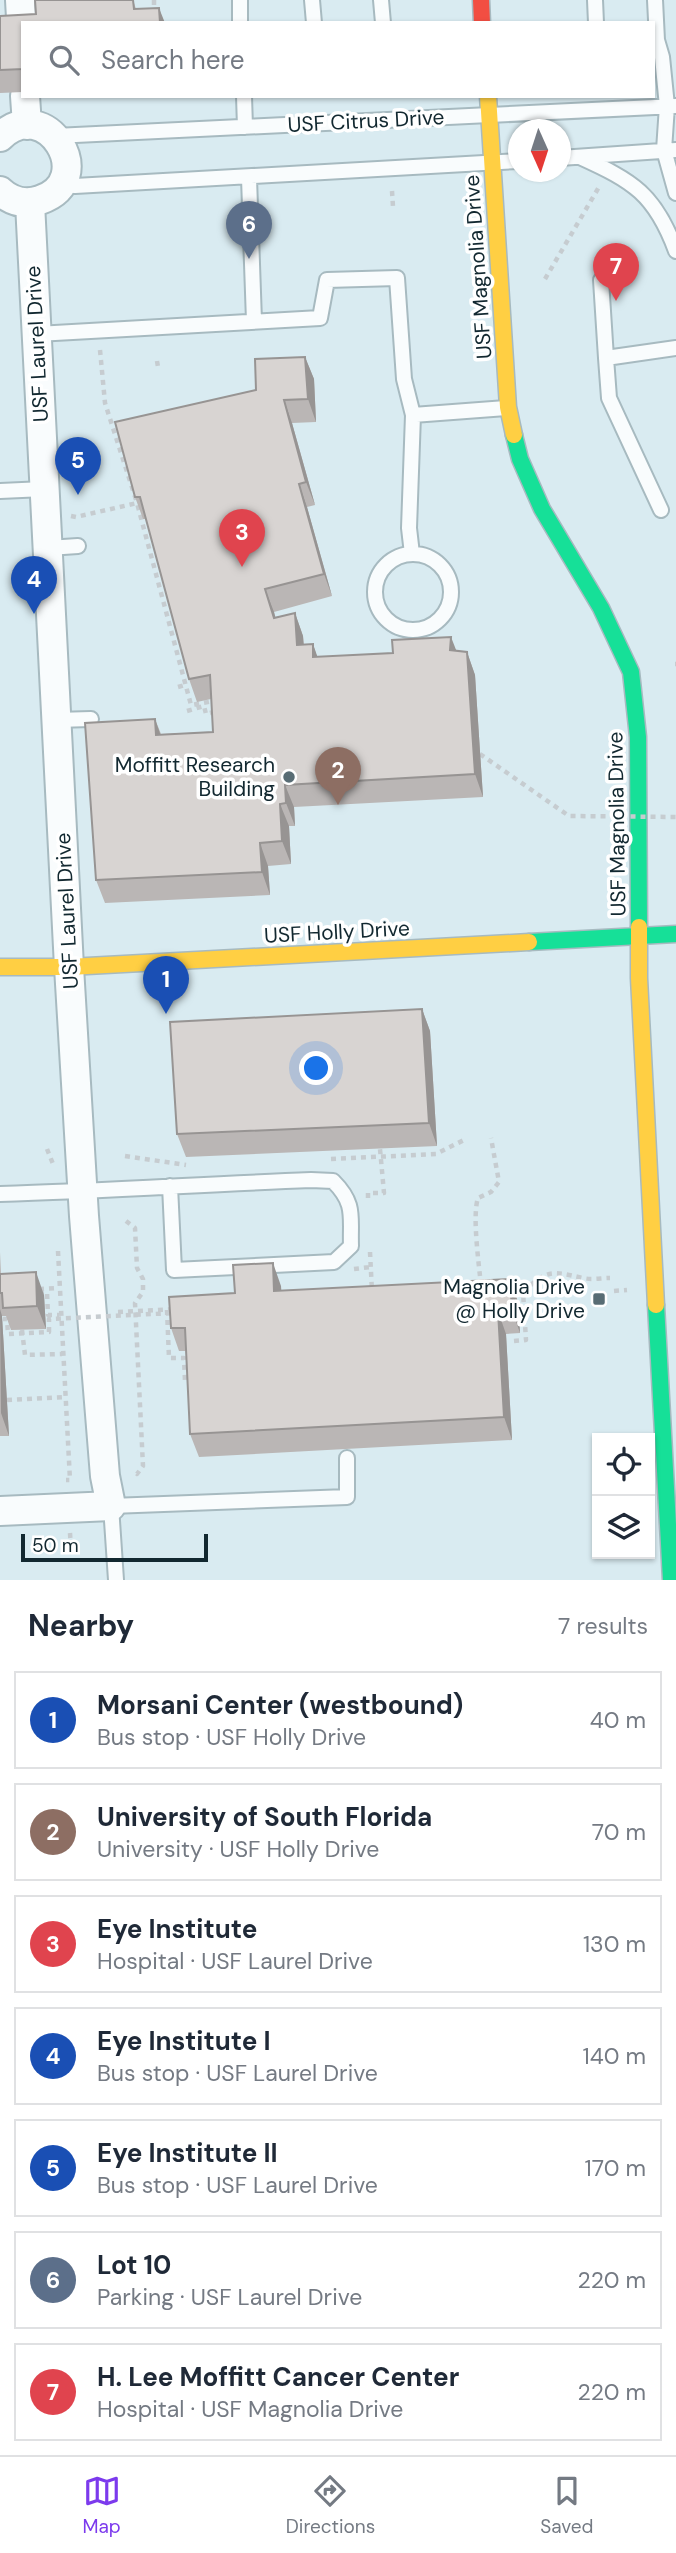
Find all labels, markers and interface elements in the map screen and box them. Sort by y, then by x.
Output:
search box [21,21,655,98]
icon: search [45,41,83,79]
text: Search here [101,43,244,77]
street label: USF Citrus Drive [287,103,445,139]
north arrow [508,119,571,182]
street label: USF Magnolia Drive [458,174,498,360]
pin: 6 [226,201,272,259]
pin: 7 [593,243,639,301]
street label: USF Laurel Drive [19,265,55,423]
pin: 5 [55,437,101,495]
pin: 3 [219,509,265,567]
pin: 4 [11,556,57,614]
street label: USF Magnolia Drive [601,731,633,916]
pin: 2 [315,747,361,805]
place label: Moffitt Research Building [115,751,275,803]
marker: Moffitt Research Building [281,769,297,785]
street label: USF Laurel Drive [49,832,85,990]
street label: USF Holly Drive [263,914,411,950]
pin: 1 [143,956,189,1014]
your location [299,1051,333,1085]
place label: Magnolia Drive @ Holly Drive [443,1273,585,1325]
marker: Magnolia Drive @ Holly Drive [591,1291,607,1307]
map controls [592,1433,655,1559]
button: locate [592,1433,655,1496]
button: layers [592,1496,655,1559]
scale bar [21,1531,208,1563]
text: 50 m [32,1533,79,1558]
text: Nearby [28,1606,134,1645]
text: 7 results [558,1611,648,1641]
text: Morsani Center (westbound) [97,1688,463,1722]
text: 1 [49,1705,57,1735]
text: 40 m [590,1705,646,1735]
text: Bus stop · USF Holly Drive [97,1722,366,1752]
text: University of South Florida [97,1800,432,1834]
text: 2 [46,1817,60,1847]
text: 70 m [592,1817,646,1847]
text: University · USF Holly Drive [97,1834,379,1864]
text: Eye Institute [97,1912,257,1946]
text: 3 [46,1929,60,1959]
text: 130 m [583,1929,646,1959]
text: Hospital · USF Laurel Drive [97,1946,373,1976]
text: Eye Institute I [97,2024,270,2058]
text: 4 [46,2041,60,2071]
text: 140 m [583,2041,646,2071]
text: Bus stop · USF Laurel Drive [97,2058,378,2088]
text: Eye Institute II [97,2136,278,2170]
text: 5 [46,2153,60,2183]
text: 170 m [585,2153,646,2183]
text: Bus stop · USF Laurel Drive [97,2170,378,2200]
text: Lot 10 [97,2248,171,2282]
text: 6 [46,2265,60,2295]
text: 220 m [577,2265,646,2295]
text: Parking · USF Laurel Drive [97,2282,362,2312]
text: H. Lee Moffitt Cancer Center [97,2360,459,2394]
text: 7 [47,2377,59,2407]
text: 220 m [577,2377,646,2407]
text: Hospital · USF Magnolia Drive [97,2394,403,2424]
tab: Map [83,2472,121,2539]
tab: Directions [286,2472,375,2539]
tab: Saved [540,2472,593,2539]

